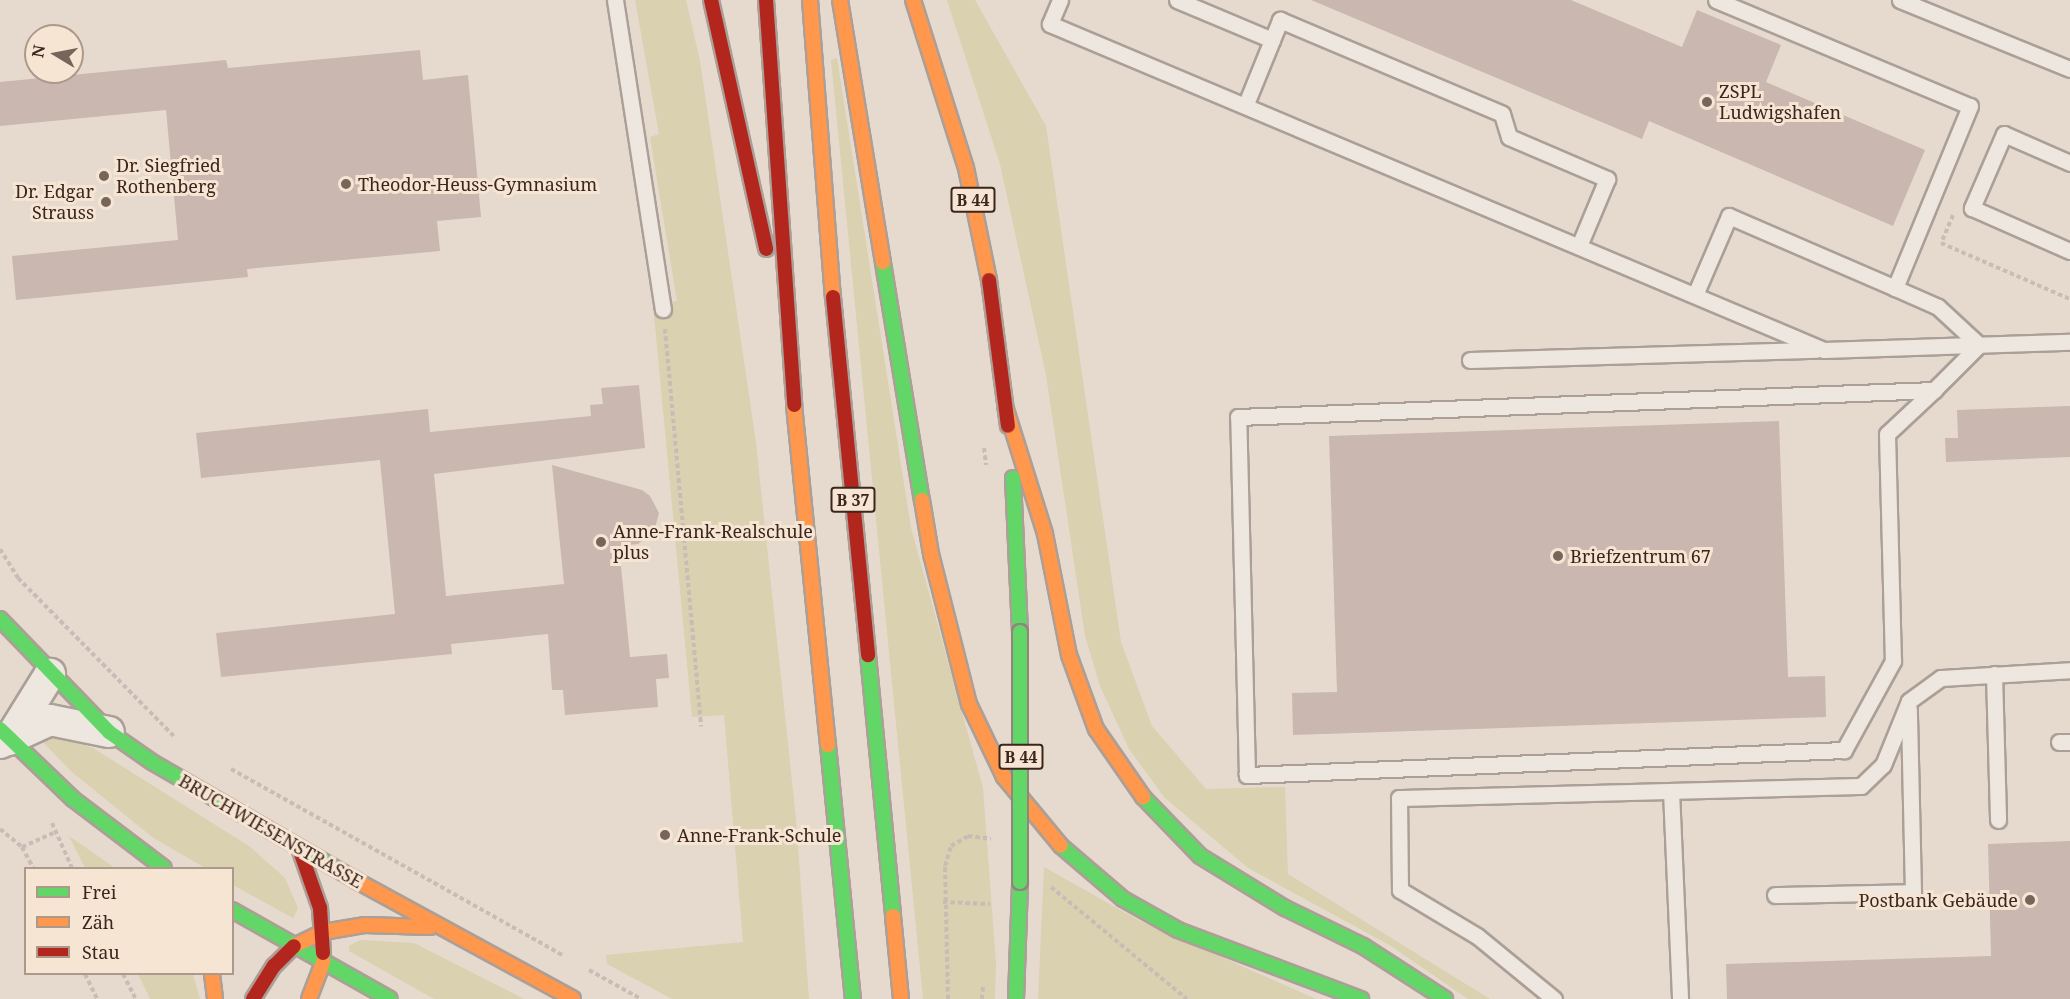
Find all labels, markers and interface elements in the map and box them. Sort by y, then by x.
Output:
north arrow [24,24,84,84]
text: N [26,43,50,59]
place label: ZSPL Ludwigshafen [1719,81,1841,124]
marker: ZSPL Ludwigshafen [1700,95,1714,109]
place label: Dr. Siegfried Rothenberg [116,155,221,198]
marker: Dr. Siegfried Rothenberg [97,169,111,183]
place label: Theodor-Heuss-Gymnasium [358,173,597,195]
marker: Theodor-Heuss-Gymnasium [339,177,353,191]
place label: Dr. Edgar Strauss [15,181,94,224]
road number: B 44 [950,187,996,213]
marker: Dr. Edgar Strauss [99,195,113,209]
road number: B 37 [830,487,876,513]
place label: Anne-Frank-Realschule plus [613,521,813,564]
marker: Anne-Frank-Realschule plus [594,535,608,549]
place label: Briefzentrum 67 [1570,545,1711,567]
marker: Briefzentrum 67 [1551,549,1565,563]
road number: B 44 [998,744,1044,770]
street label: BRUCHWIESENSTRASSE [175,769,367,893]
place label: Anne-Frank-Schule [677,824,841,846]
marker: Anne-Frank-Schule [658,828,672,842]
legend [24,867,234,975]
text: Frei [82,880,117,904]
place label: Postbank Gebäude [1859,889,2018,911]
marker: Postbank Gebäude [2023,893,2037,907]
text: Zäh [82,910,114,934]
text: Stau [82,940,120,964]

